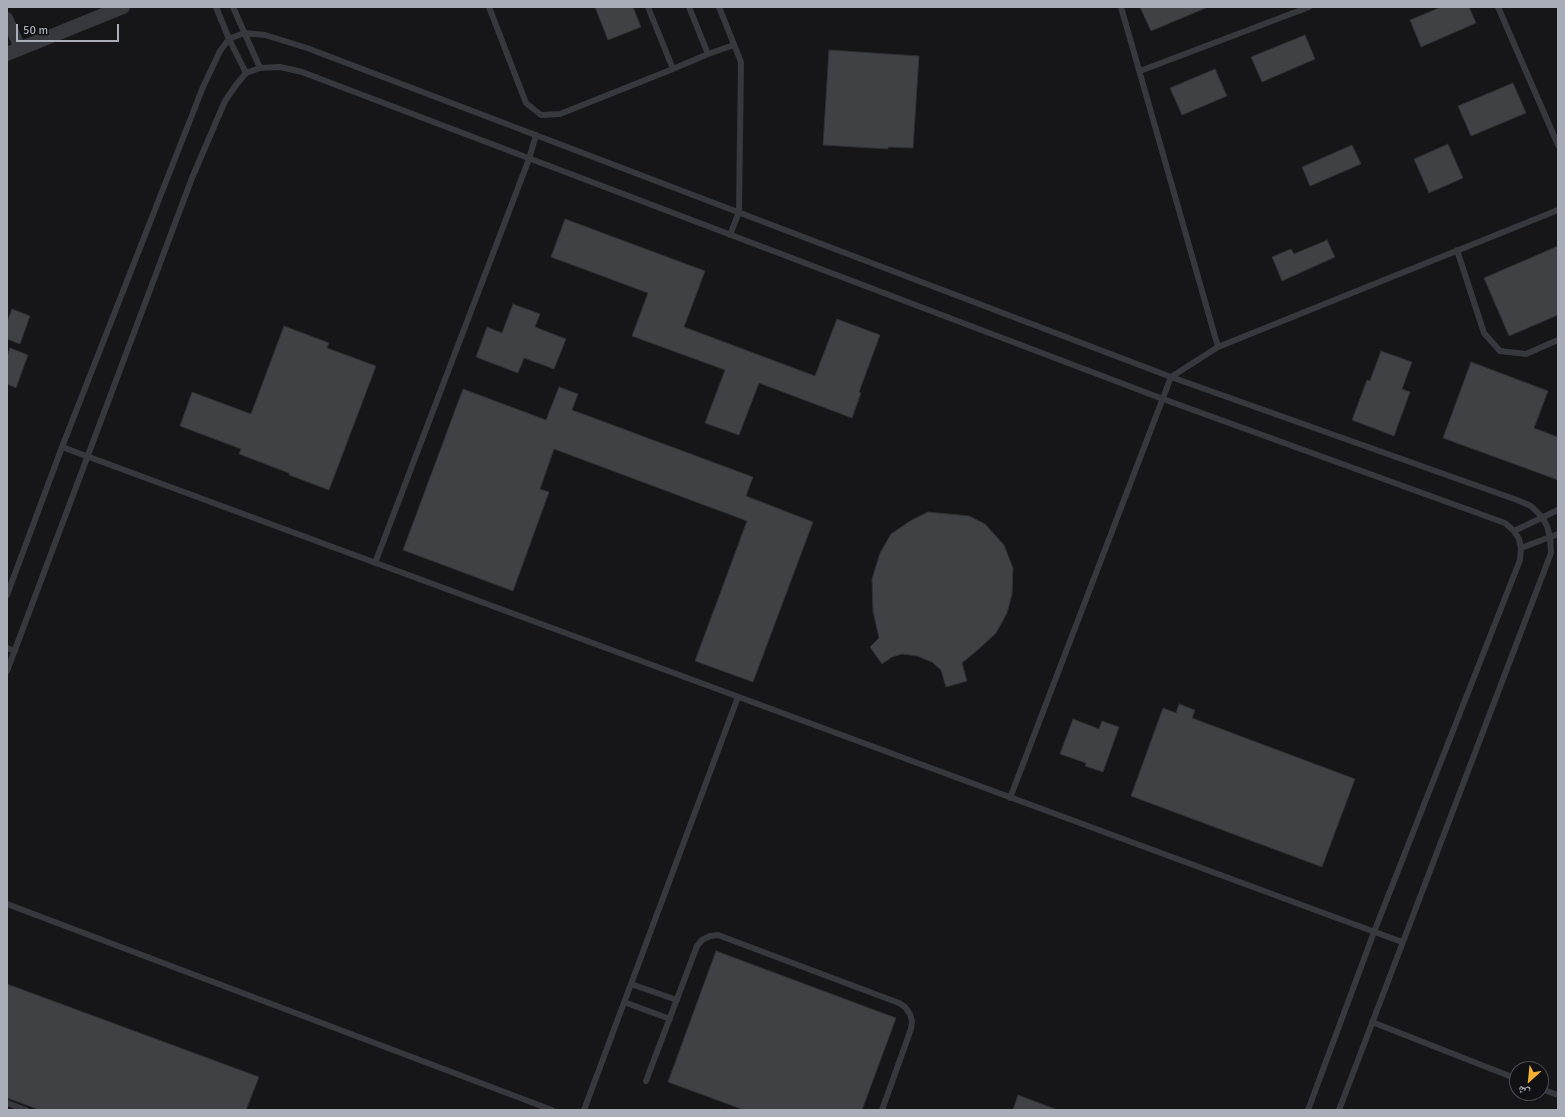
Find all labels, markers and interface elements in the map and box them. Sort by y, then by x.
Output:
scale bar [18,16,121,42]
text: 50 m [23,23,48,38]
north arrow [1509,1061,1549,1101]
text: ش [1516,1083,1532,1100]

